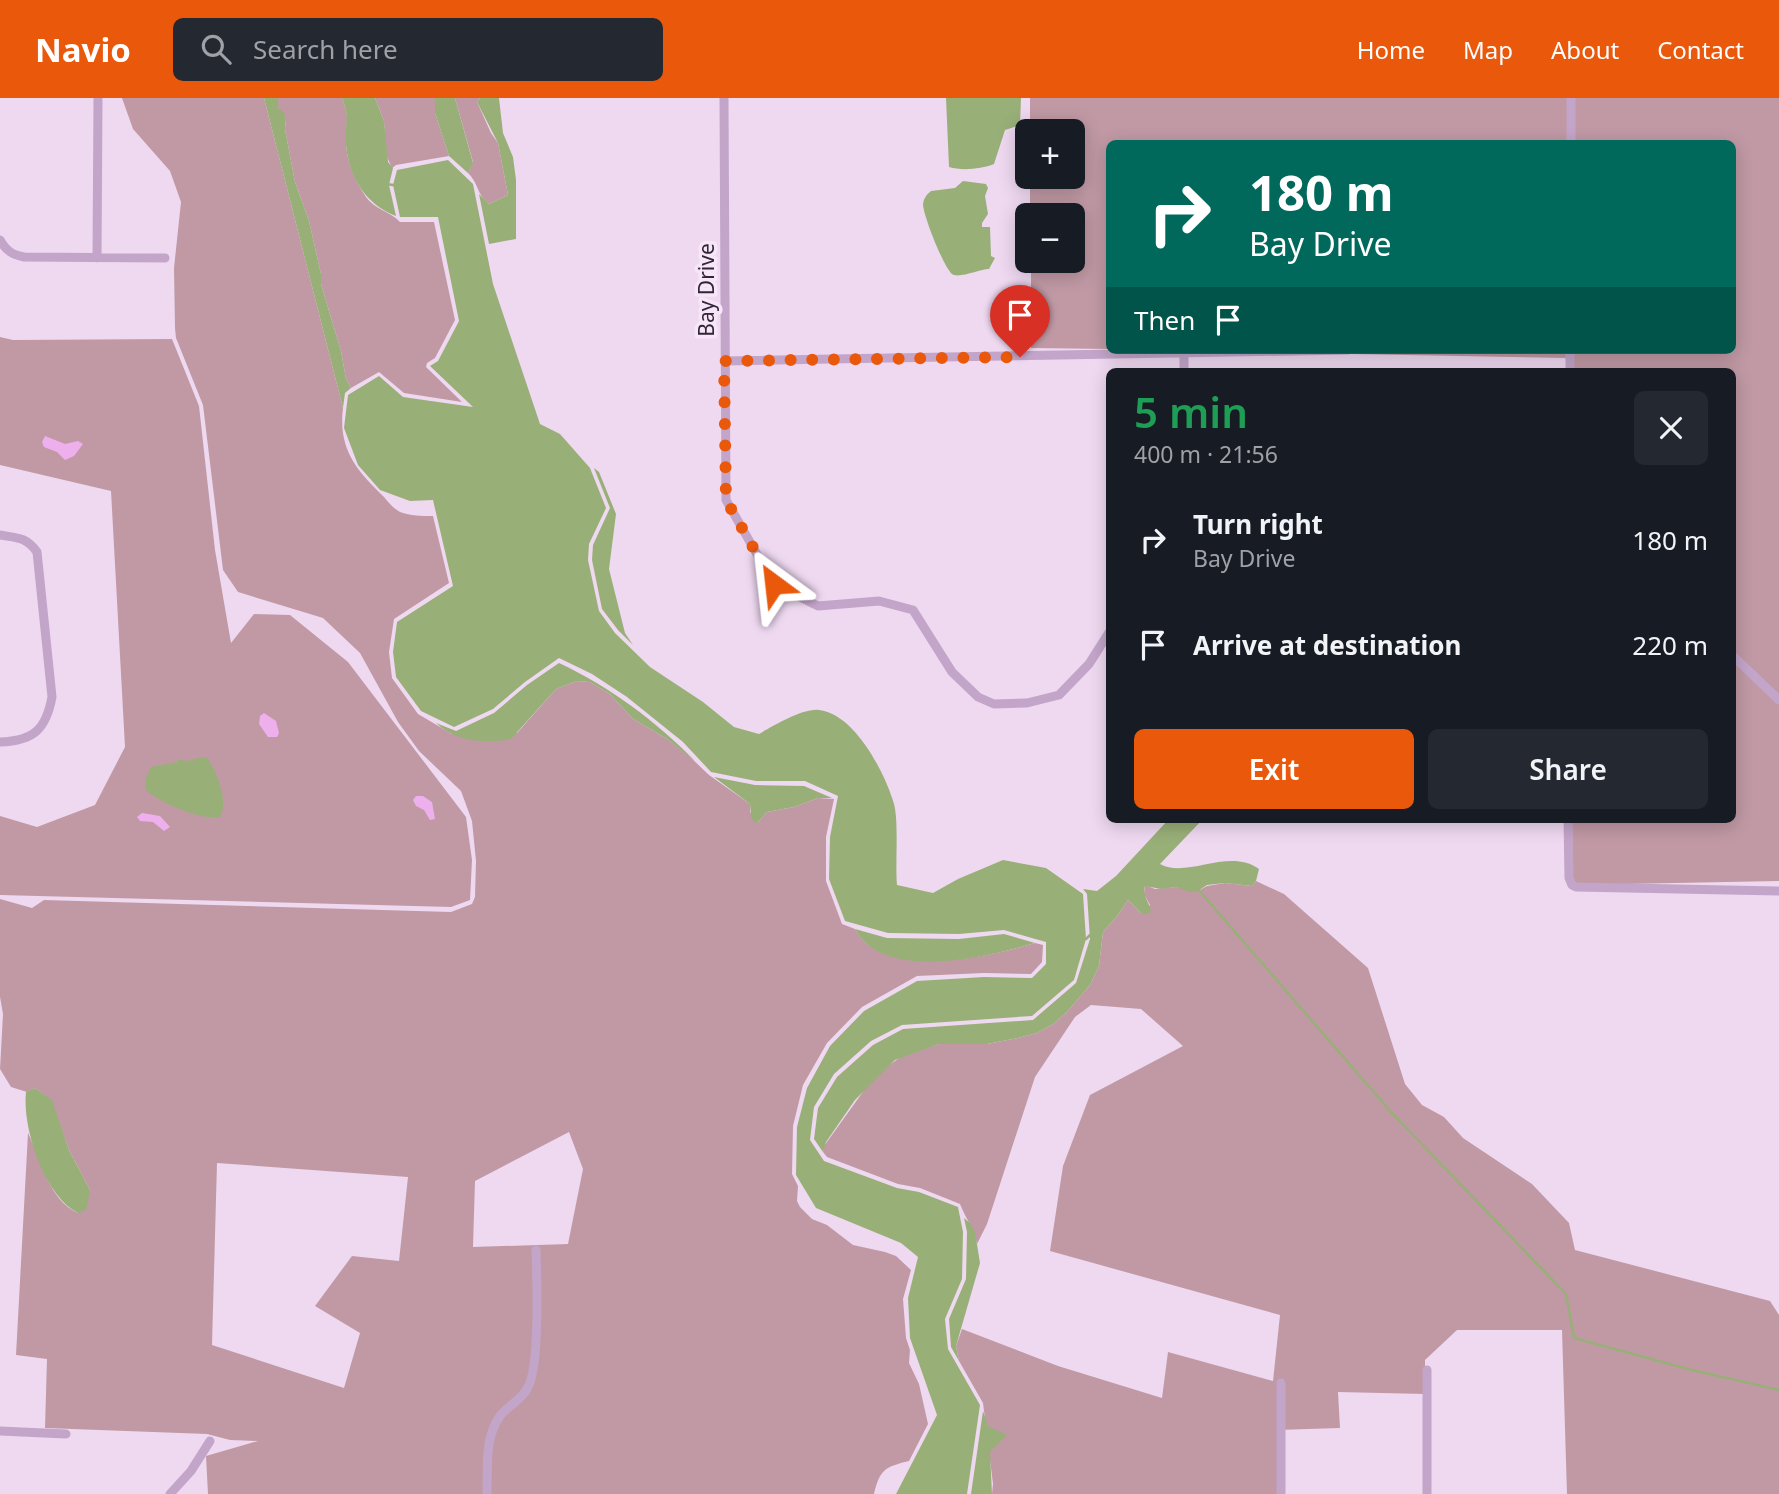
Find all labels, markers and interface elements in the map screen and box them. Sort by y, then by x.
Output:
search box [173,18,663,81]
text: Navio [35,27,131,72]
icon: search [197,30,235,68]
text: Search here [253,31,398,67]
text: Home [1357,33,1425,66]
text: Map [1463,33,1513,66]
text: About [1551,33,1619,66]
text: Contact [1657,33,1744,66]
map controls [1015,119,1085,273]
button: + [1015,119,1085,189]
text: 180 m [1249,159,1394,225]
icon: right [1134,168,1225,259]
button: − [1015,203,1085,273]
text: Bay Drive [1249,222,1392,265]
street label: Bay Drive [692,243,720,337]
pin [990,285,1050,357]
icon: arrive [1001,296,1039,334]
icon: arrive [1209,301,1247,339]
text: Then [1134,302,1195,338]
text: 5 min [1134,383,1248,440]
button: close [1634,391,1708,465]
text: 400 m · 21:56 [1134,438,1278,470]
text: Turn right [1193,506,1323,542]
icon: right [1134,521,1172,559]
text: 180 m [1632,522,1708,558]
text: Bay Drive [1193,542,1295,574]
position arrow [737,547,811,621]
icon: arrive [1134,626,1172,664]
text: Arrive at destination [1193,627,1462,663]
text: 220 m [1632,627,1708,663]
button: Exit [1134,729,1414,809]
button: Share [1428,729,1708,809]

